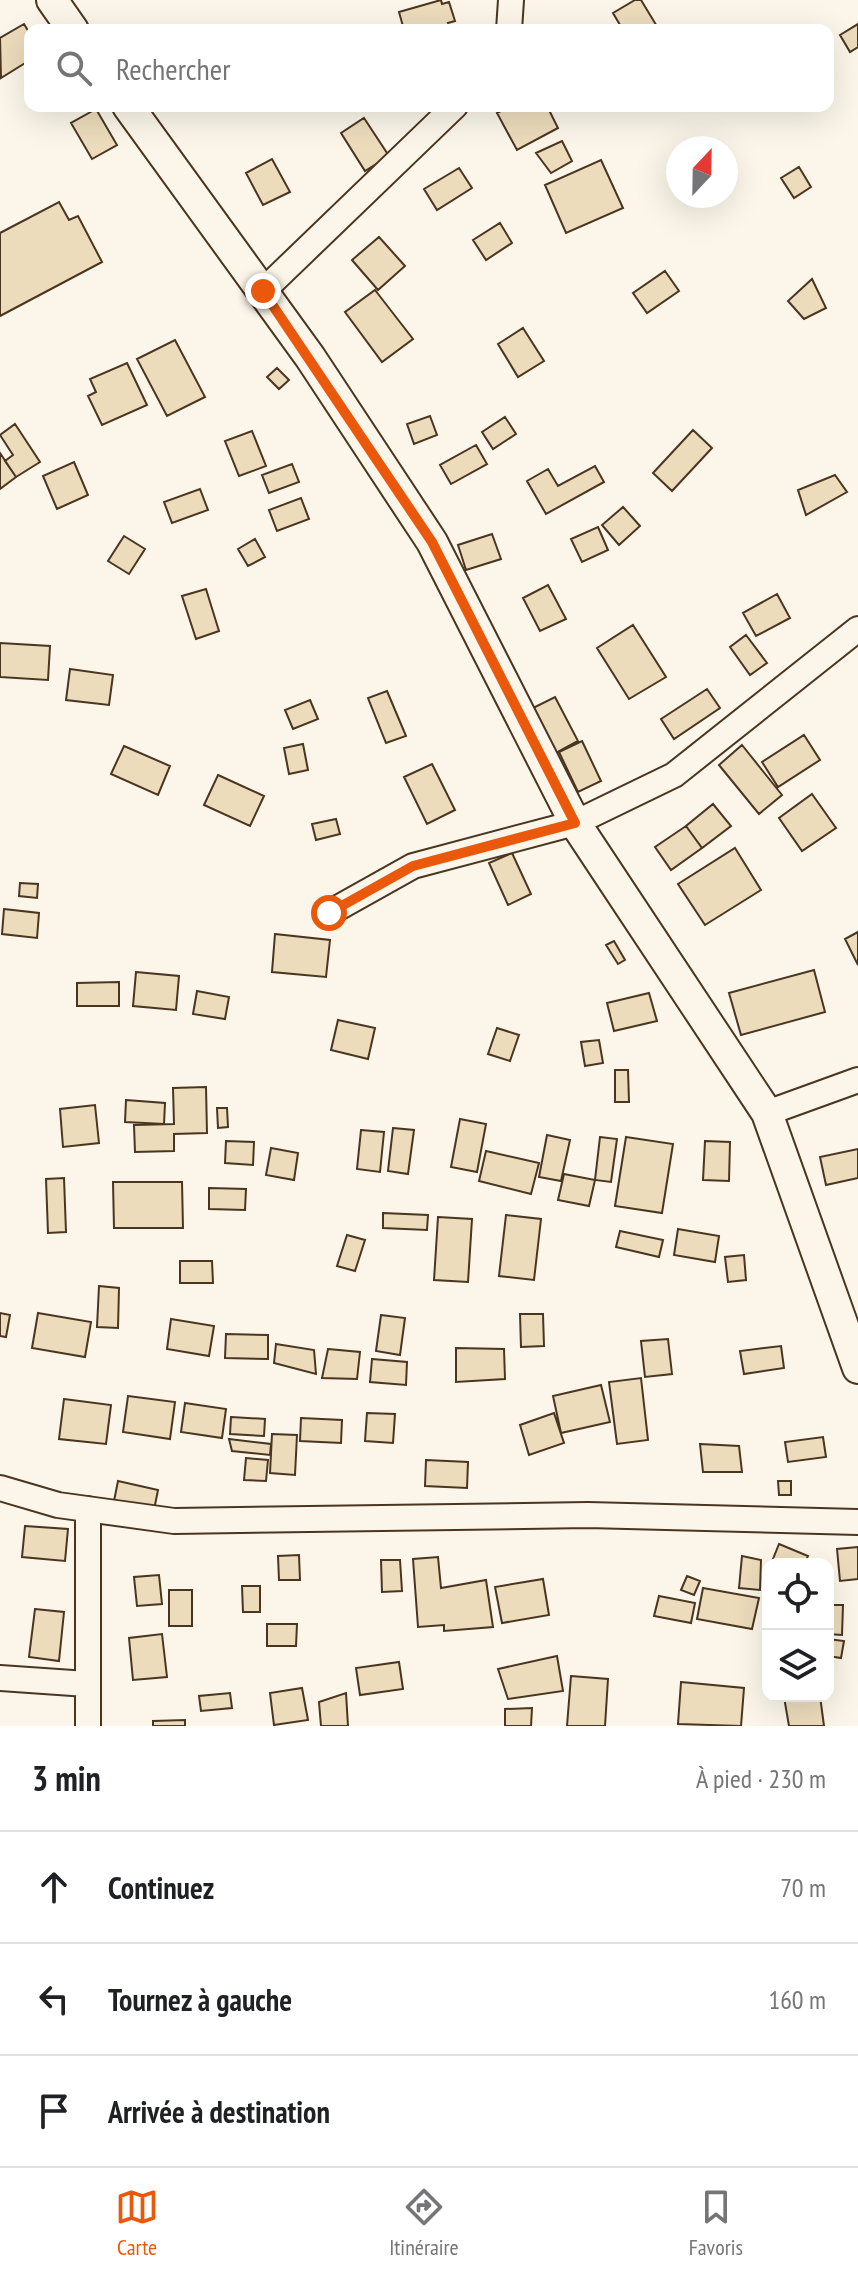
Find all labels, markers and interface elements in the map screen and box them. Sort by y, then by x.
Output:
search box [24,24,834,112]
icon: search [52,46,96,90]
text: Rechercher [116,49,230,88]
north arrow [666,136,738,208]
route end [245,273,281,309]
route start [311,895,347,931]
map controls [762,1558,834,1702]
button: locate [762,1558,834,1630]
button: layers [762,1630,834,1702]
text: 3 min [32,1756,101,1800]
text: À pied · 230 m [696,1762,826,1795]
icon: ahead [32,1865,76,1909]
text: Continuez [108,1868,214,1907]
text: 70 m [780,1871,826,1904]
icon: left [32,1977,76,2021]
text: Tournez à gauche [108,1980,292,2019]
text: 160 m [768,1983,826,2016]
icon: arrive [32,2089,76,2133]
text: Arrivée à destination [108,2092,330,2131]
tab: Carte [115,2185,159,2261]
tab: Itinéraire [389,2185,459,2261]
tab: Favoris [689,2185,743,2261]

